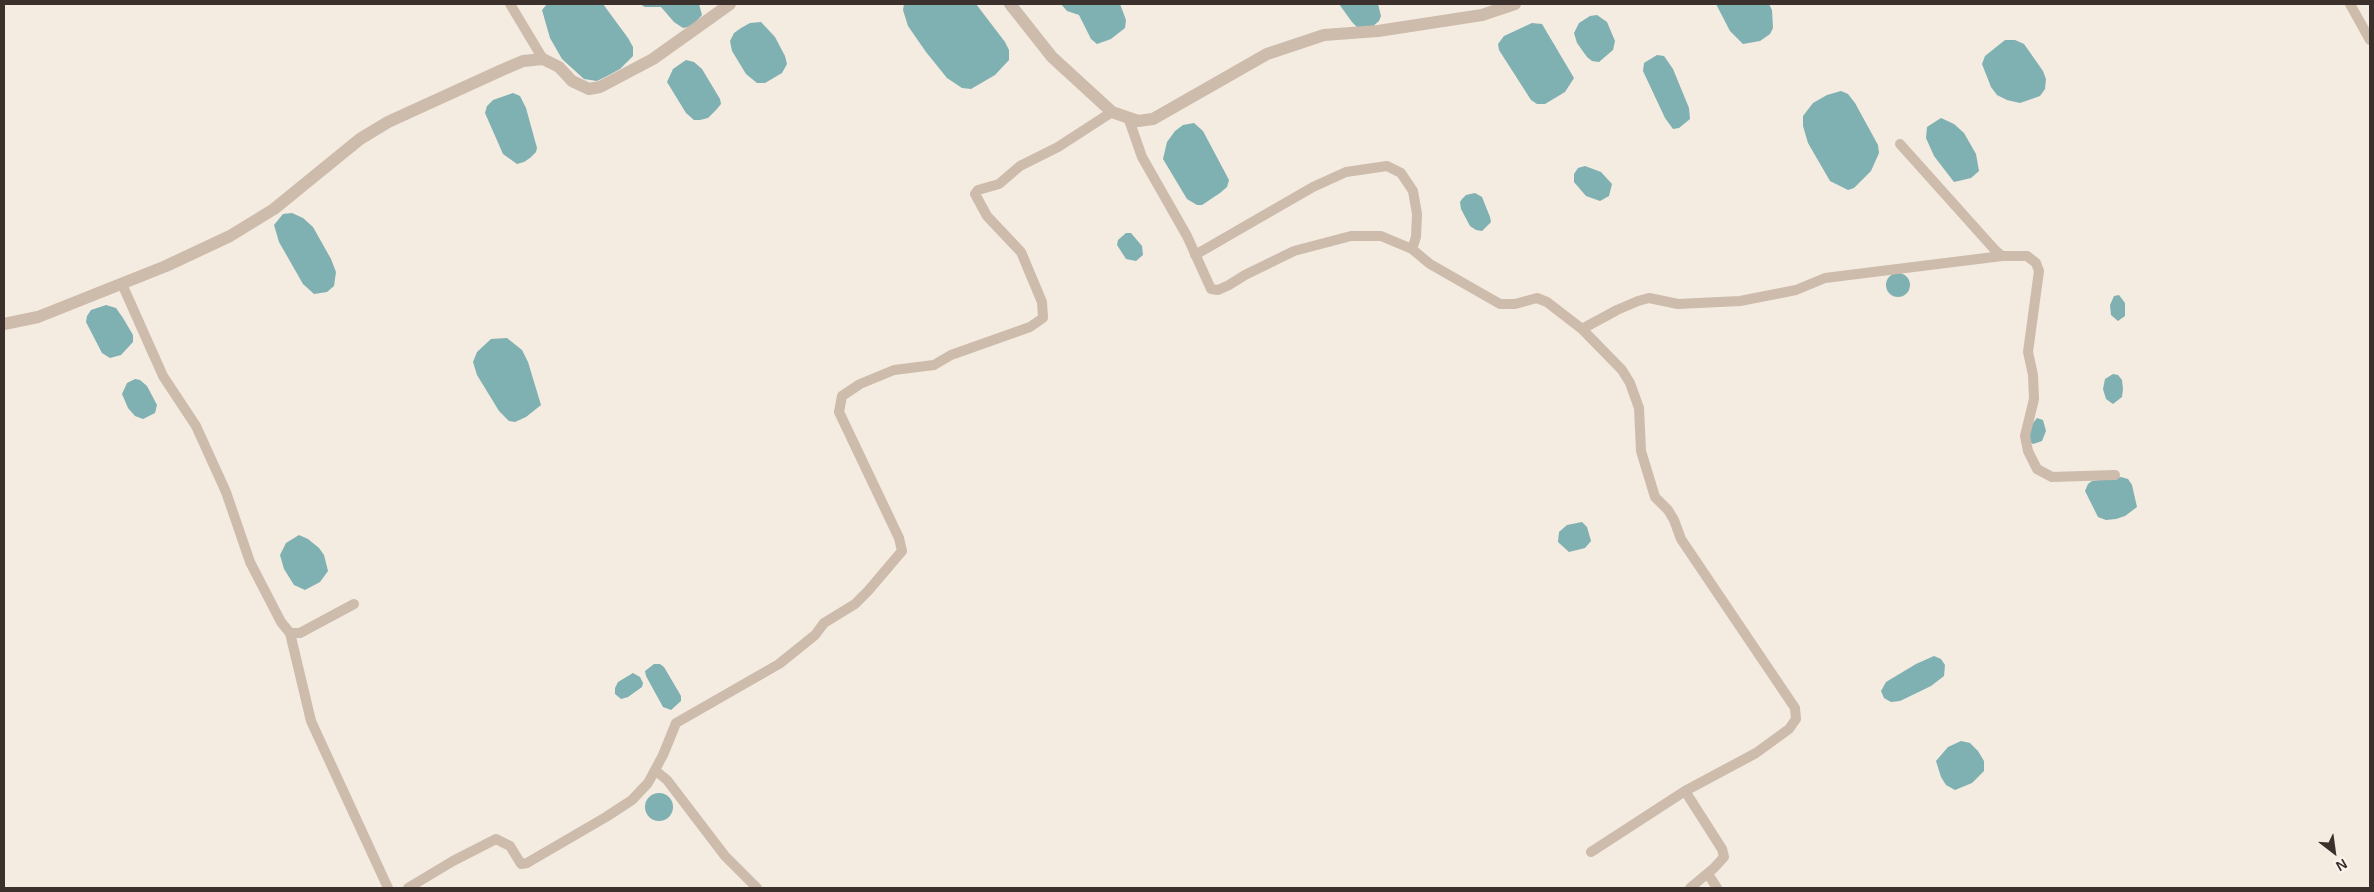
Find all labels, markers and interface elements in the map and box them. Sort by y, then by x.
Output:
north arrow [2309,827,2359,877]
text: N [2333,856,2350,874]

